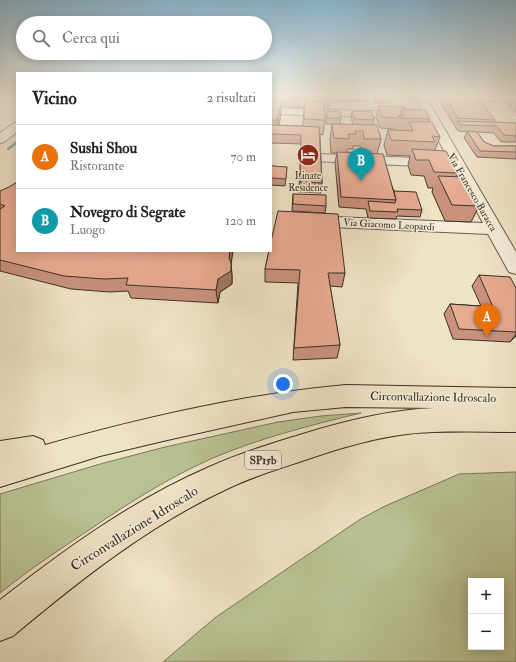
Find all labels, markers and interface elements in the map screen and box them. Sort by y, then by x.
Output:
search box [16,16,272,60]
icon: search [30,27,52,49]
text: Cerca qui [62,29,120,48]
text: Vicino [32,88,77,109]
text: 2 risultati [207,90,256,106]
text: Sushi Shou [70,139,137,158]
hotel icon: Linate Residence [295,142,321,168]
pin: B [348,148,374,181]
text: A [41,149,49,165]
text: 70 m [231,149,256,165]
street label: Via Francesco Baracca [445,151,500,234]
text: Ristorante [70,158,124,174]
place label: Linate Residence [288,170,328,194]
text: Novegro di Segrate [70,203,186,222]
text: B [41,213,49,229]
text: 120 m [225,213,256,229]
street label: Via Giacomo Leopardi [343,217,435,234]
text: Luogo [70,222,105,238]
pin: A [474,304,500,337]
your location [273,374,293,394]
street label: Circonvallazione Idroscalo [370,389,496,406]
road number: SP15b [245,451,281,469]
street label: Circonvallazione Idroscalo [67,482,201,575]
map controls [468,578,504,650]
button: + [468,578,504,614]
button: − [468,614,504,650]

